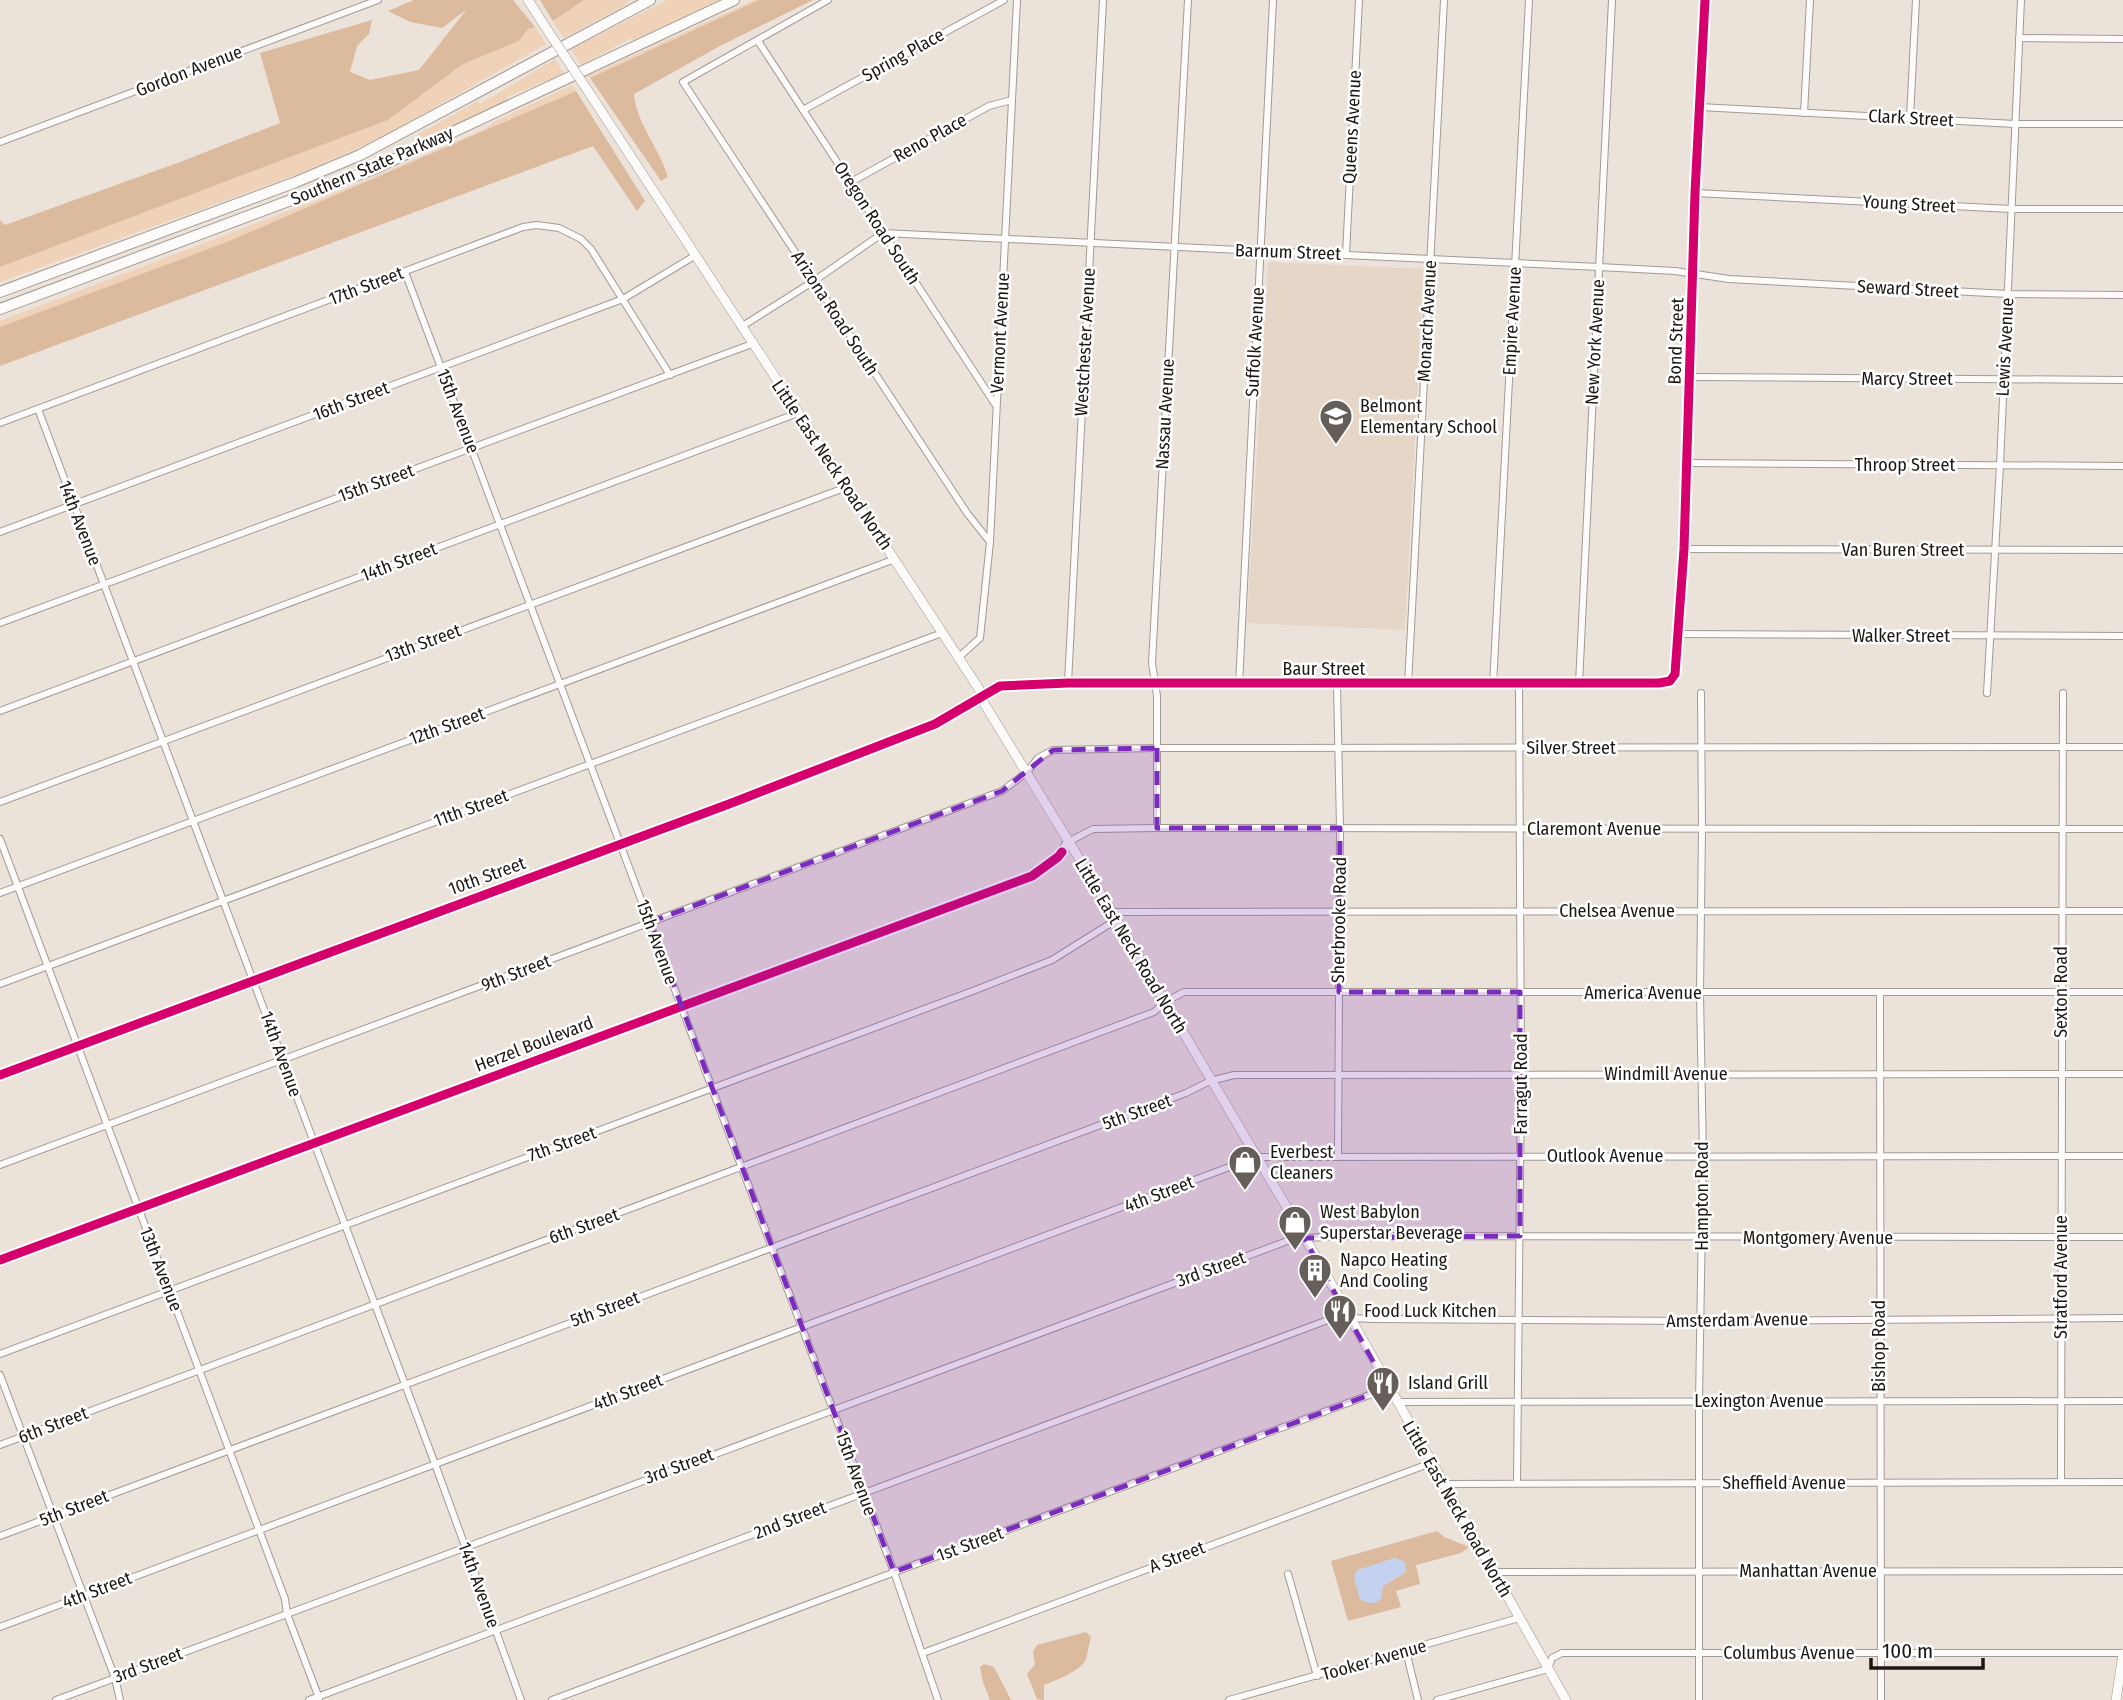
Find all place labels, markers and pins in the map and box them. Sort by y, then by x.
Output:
place label: Belmont Elementary School [1360,395,1497,438]
school or university icon: Belmont Elementary School [1317,397,1355,446]
place label: Everbest Cleaners [1270,1141,1334,1184]
shop icon: Everbest Cleaners [1226,1143,1264,1192]
place label: West Babylon Superstar Beverage [1320,1201,1463,1244]
shop icon: West Babylon Superstar Beverage [1276,1203,1314,1252]
place label: Napco Heating And Cooling [1340,1249,1448,1292]
building icon: Napco Heating And Cooling [1296,1251,1334,1300]
restaurant icon: Food Luck Kitchen [1321,1292,1359,1341]
place label: Food Luck Kitchen [1364,1300,1497,1322]
restaurant icon: Island Grill [1364,1364,1402,1413]
place label: Island Grill [1408,1372,1488,1394]

